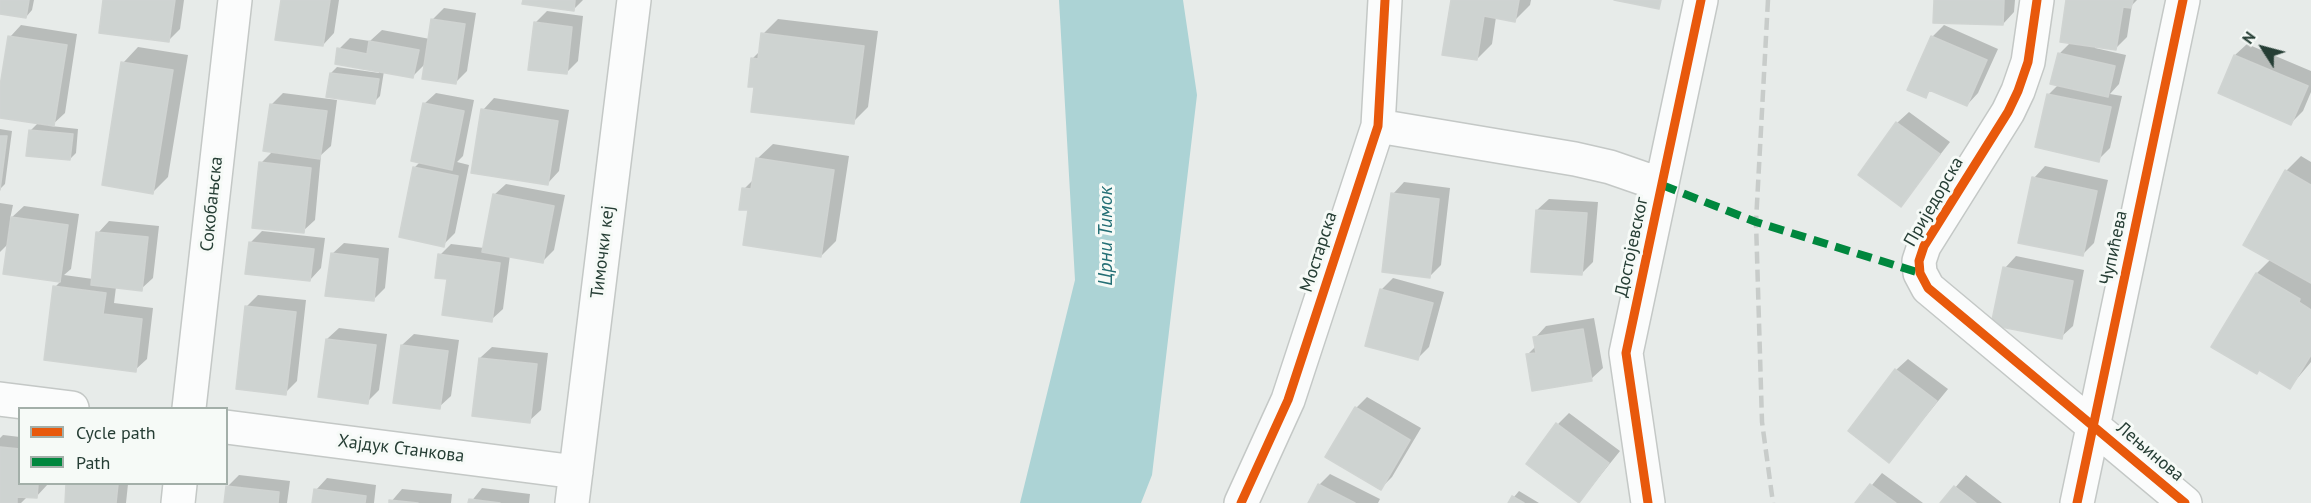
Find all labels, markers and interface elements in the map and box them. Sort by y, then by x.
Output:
north arrow [2233,18,2293,78]
text: N [2237,27,2260,48]
street label: Приједорска [1900,153,1968,251]
street label: Сокобањска [196,156,228,252]
water label: Црни Тимок [1094,186,1118,286]
street label: Достојевског [1611,195,1653,299]
street label: Тимочки кеј [587,204,619,300]
street label: Мостарска [1296,209,1342,295]
street label: Чупићева [2096,209,2132,287]
legend [18,407,228,485]
street label: Лењинова [2112,418,2188,486]
text: Cycle path [76,421,156,444]
street label: Хајдук Станкова [336,431,466,467]
text: Path [76,451,110,474]

